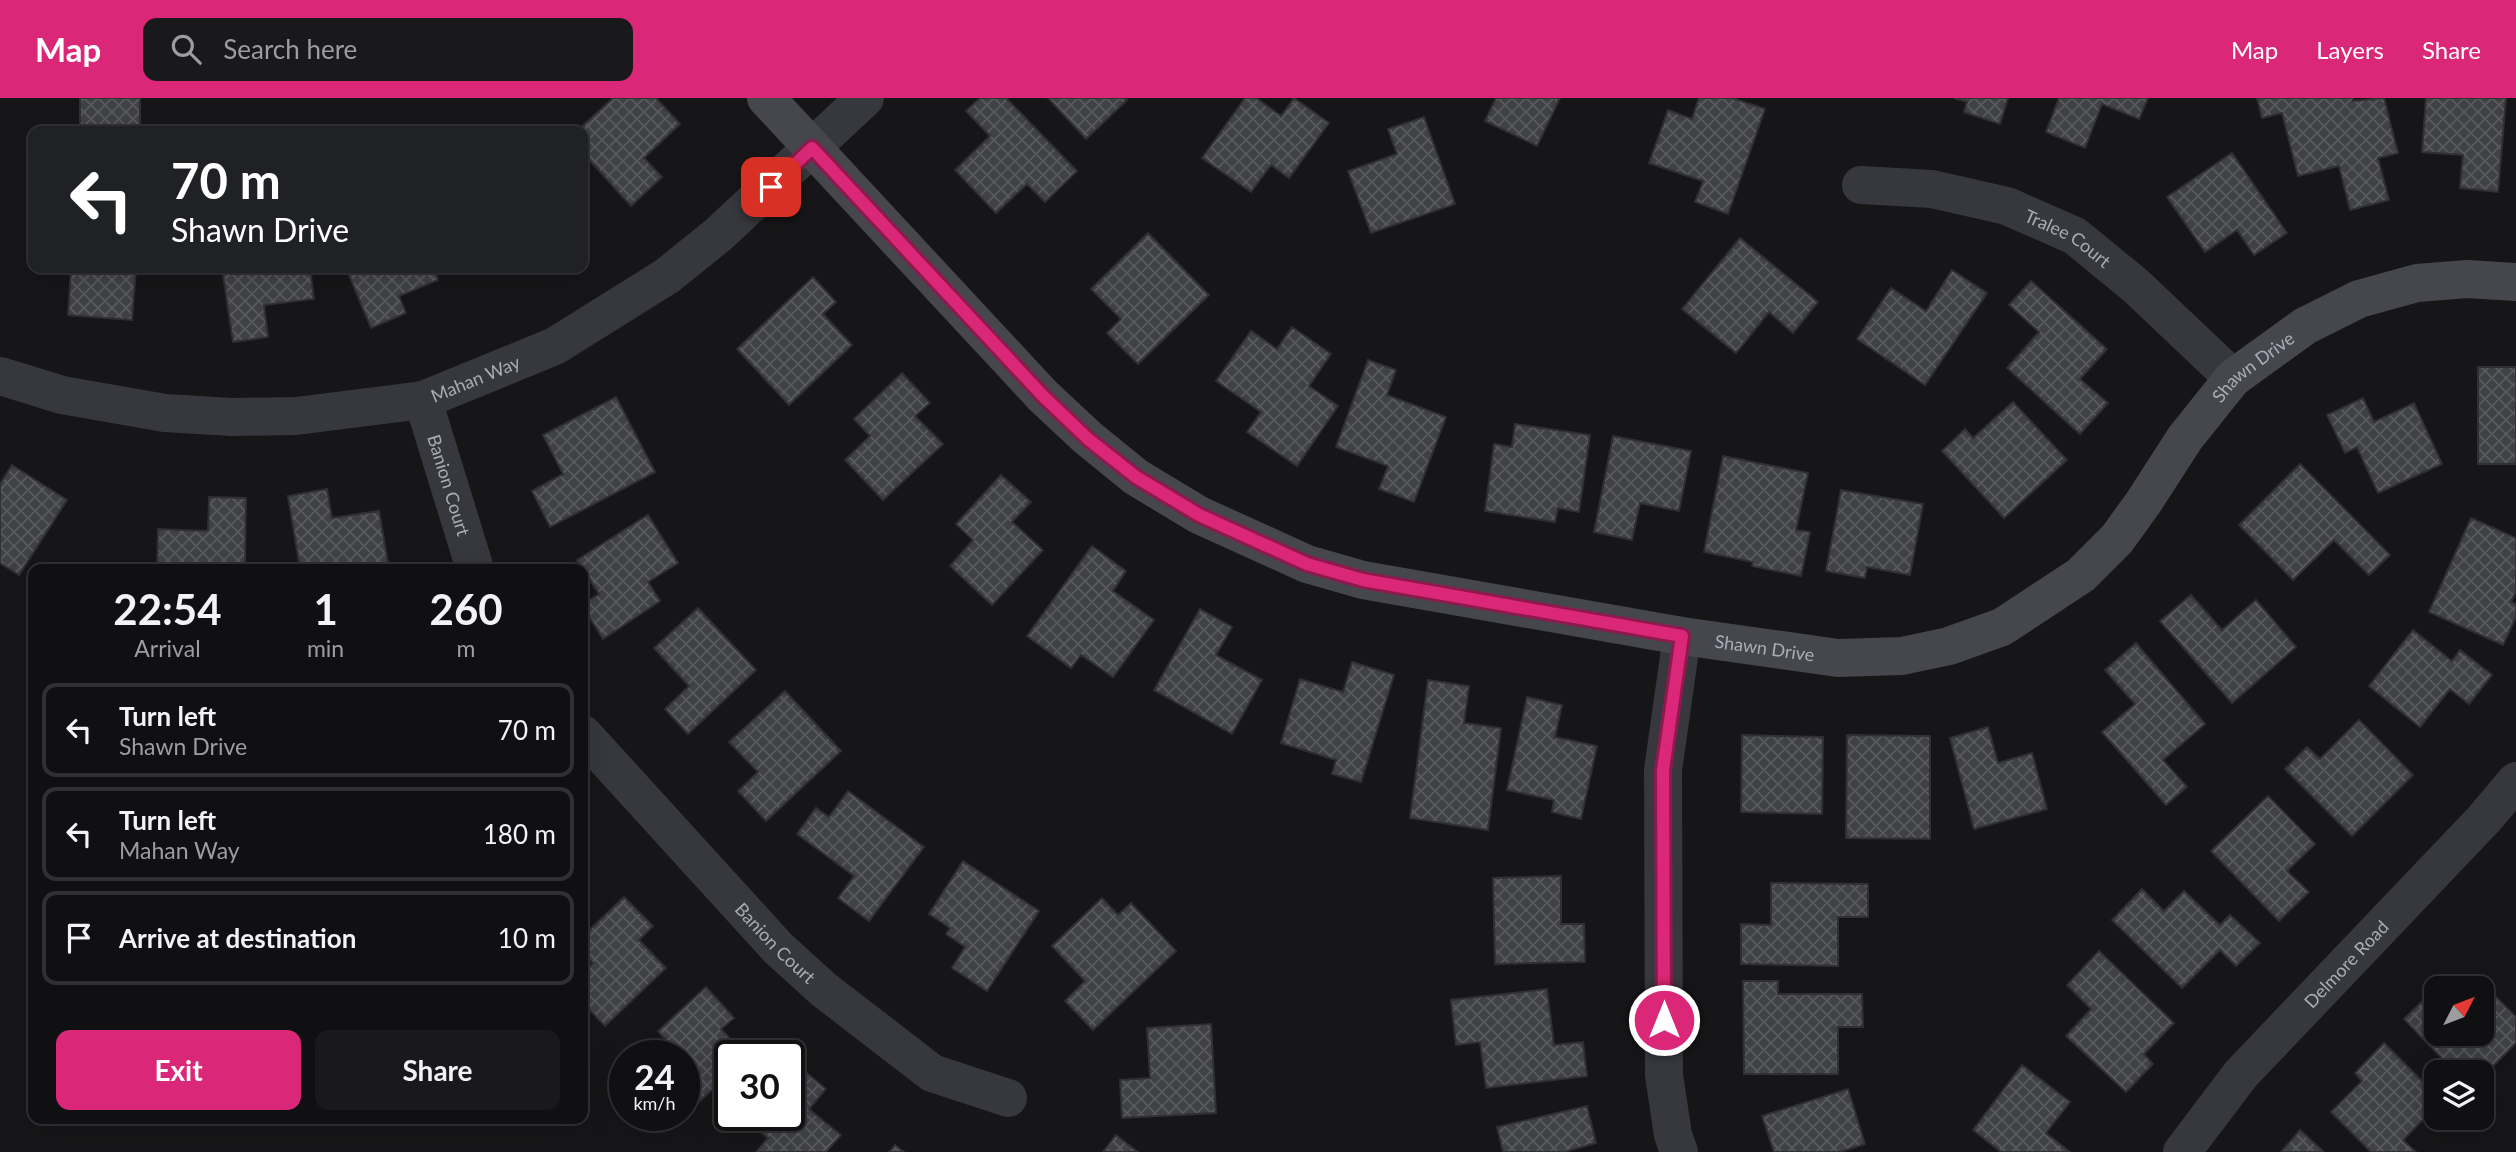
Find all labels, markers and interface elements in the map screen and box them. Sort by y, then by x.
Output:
search box [143,18,633,81]
text: Map [35,29,101,69]
icon: search [167,30,205,68]
text: Search here [223,33,357,65]
text: Map [2231,35,2278,64]
text: Layers [2316,35,2384,64]
text: Share [2422,35,2481,64]
text: 70 m [171,151,281,209]
icon: left [56,154,147,245]
pin [741,157,801,217]
icon: arrive [752,168,790,206]
street label: Tralee Court [2021,204,2116,272]
text: Shawn Drive [171,210,349,249]
street label: Shawn Drive [2207,327,2298,407]
street label: Mahan Way [427,350,524,407]
street label: Banion Court [423,432,475,539]
text: 22:54 [113,584,222,634]
text: 1 [313,584,338,634]
text: 260 [430,584,503,634]
street label: Shawn Drive [1713,630,1816,666]
text: Arrival [134,634,201,662]
text: min [307,634,344,662]
text: m [457,634,476,662]
text: Turn left [119,700,216,732]
icon: left [60,711,98,749]
text: 70 m [498,714,556,746]
text: Shawn Drive [119,732,247,760]
text: Turn left [119,804,216,836]
icon: left [60,815,98,853]
text: 180 m [483,818,556,850]
text: Mahan Way [119,836,240,864]
street label: Banion Court [731,898,820,988]
street label: Delmore Road [2299,915,2393,1012]
icon: arrive [60,919,98,957]
text: Arrive at destination [119,922,356,954]
text: 10 m [498,922,556,954]
north arrow [2424,976,2494,1046]
map controls [2424,976,2494,1130]
position arrow [1627,983,1701,1057]
button: Exit [56,1030,301,1110]
button: Share [315,1030,560,1110]
speed limit sign: 30 [714,1040,805,1131]
text: 24 [634,1055,675,1097]
button: layers [2424,1060,2494,1130]
text: km/h [633,1092,676,1114]

